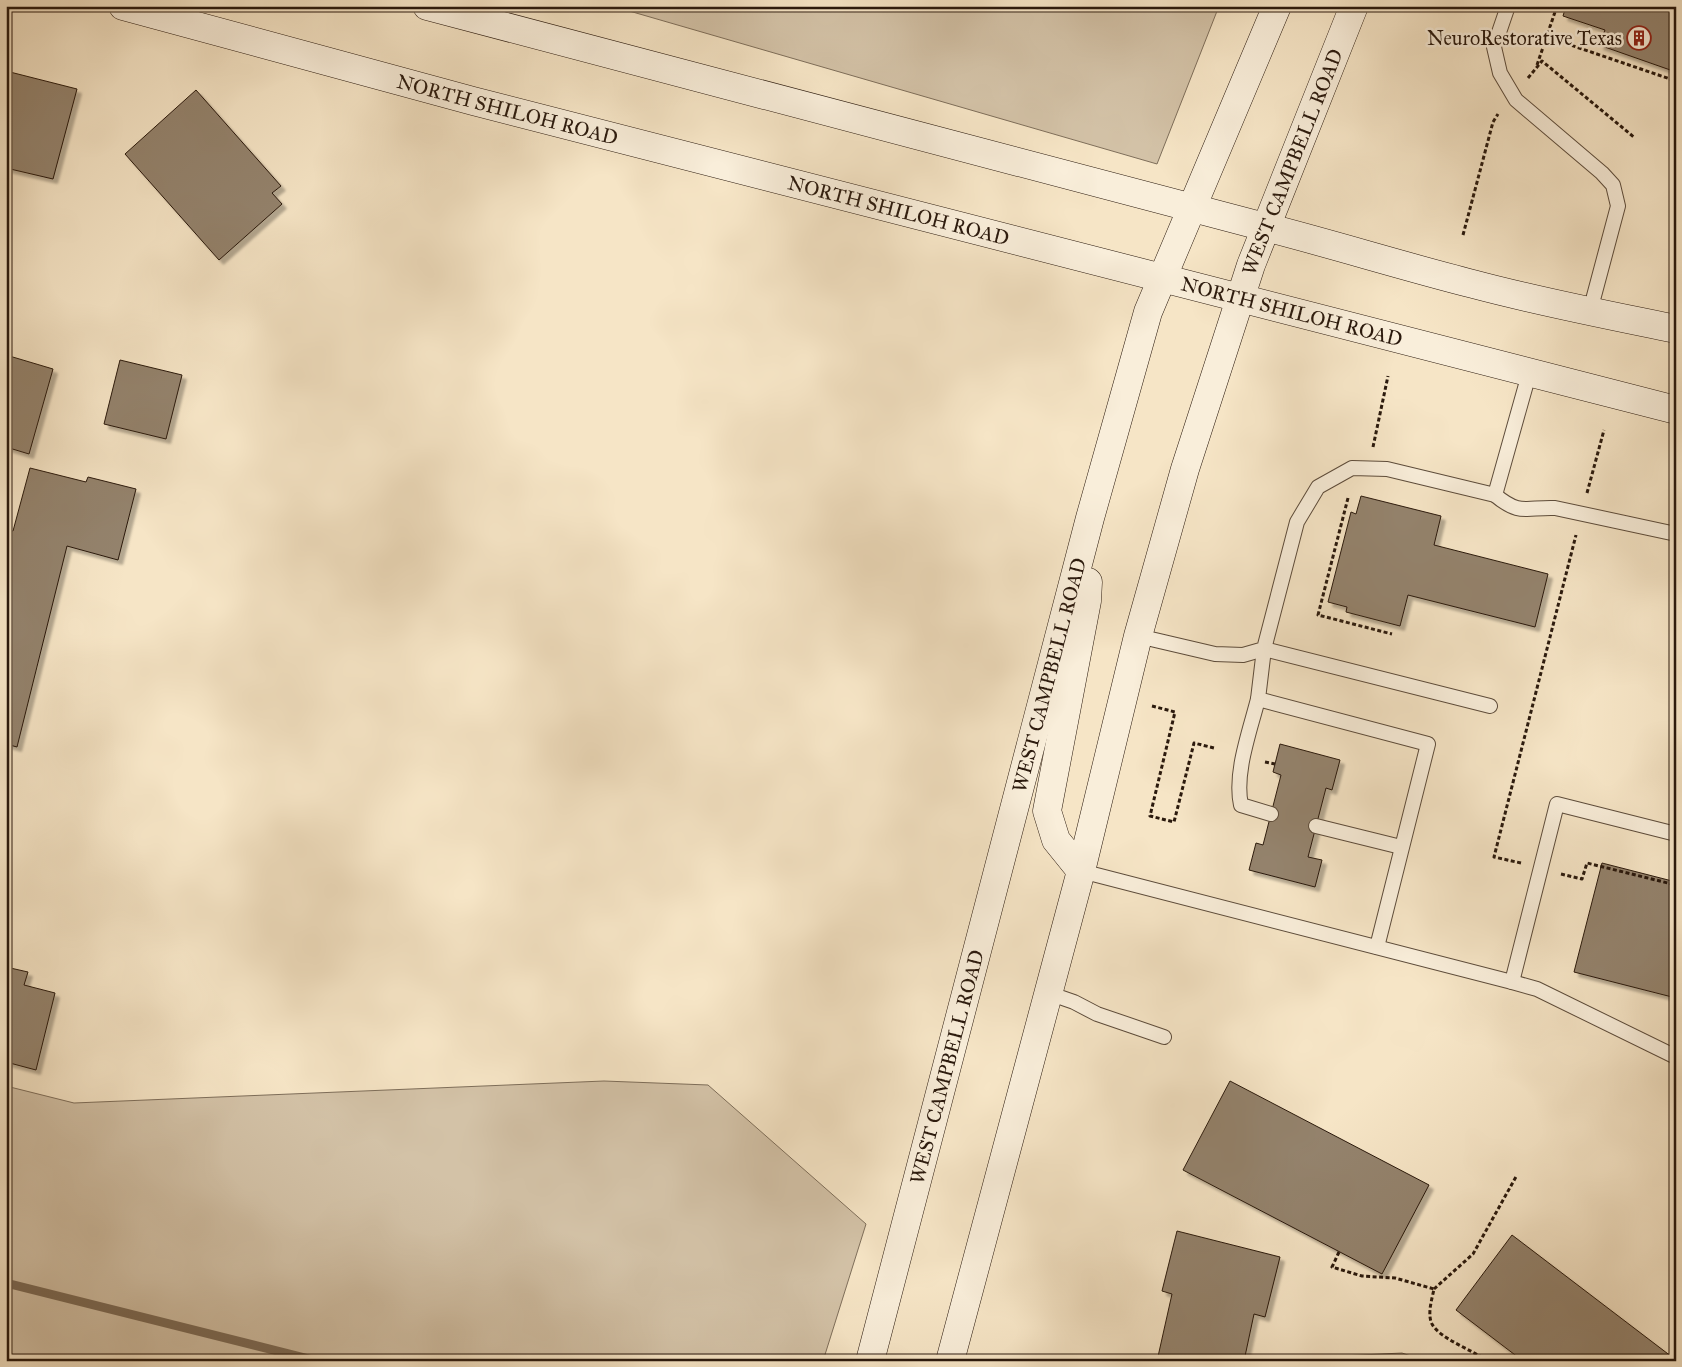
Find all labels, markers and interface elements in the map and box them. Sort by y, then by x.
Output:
building icon: NeuroRestorative Texas [1626,25,1652,51]
place label: NeuroRestorative Texas [1427,26,1622,50]
street label: WEST CAMPBELL ROAD [1237,45,1348,278]
street label: NORTH SHILOH ROAD [394,69,620,150]
street label: NORTH SHILOH ROAD [785,170,1012,250]
street label: NORTH SHILOH ROAD [1178,271,1405,351]
street label: WEST CAMPBELL ROAD [1007,555,1091,795]
street label: WEST CAMPBELL ROAD [905,947,989,1187]

